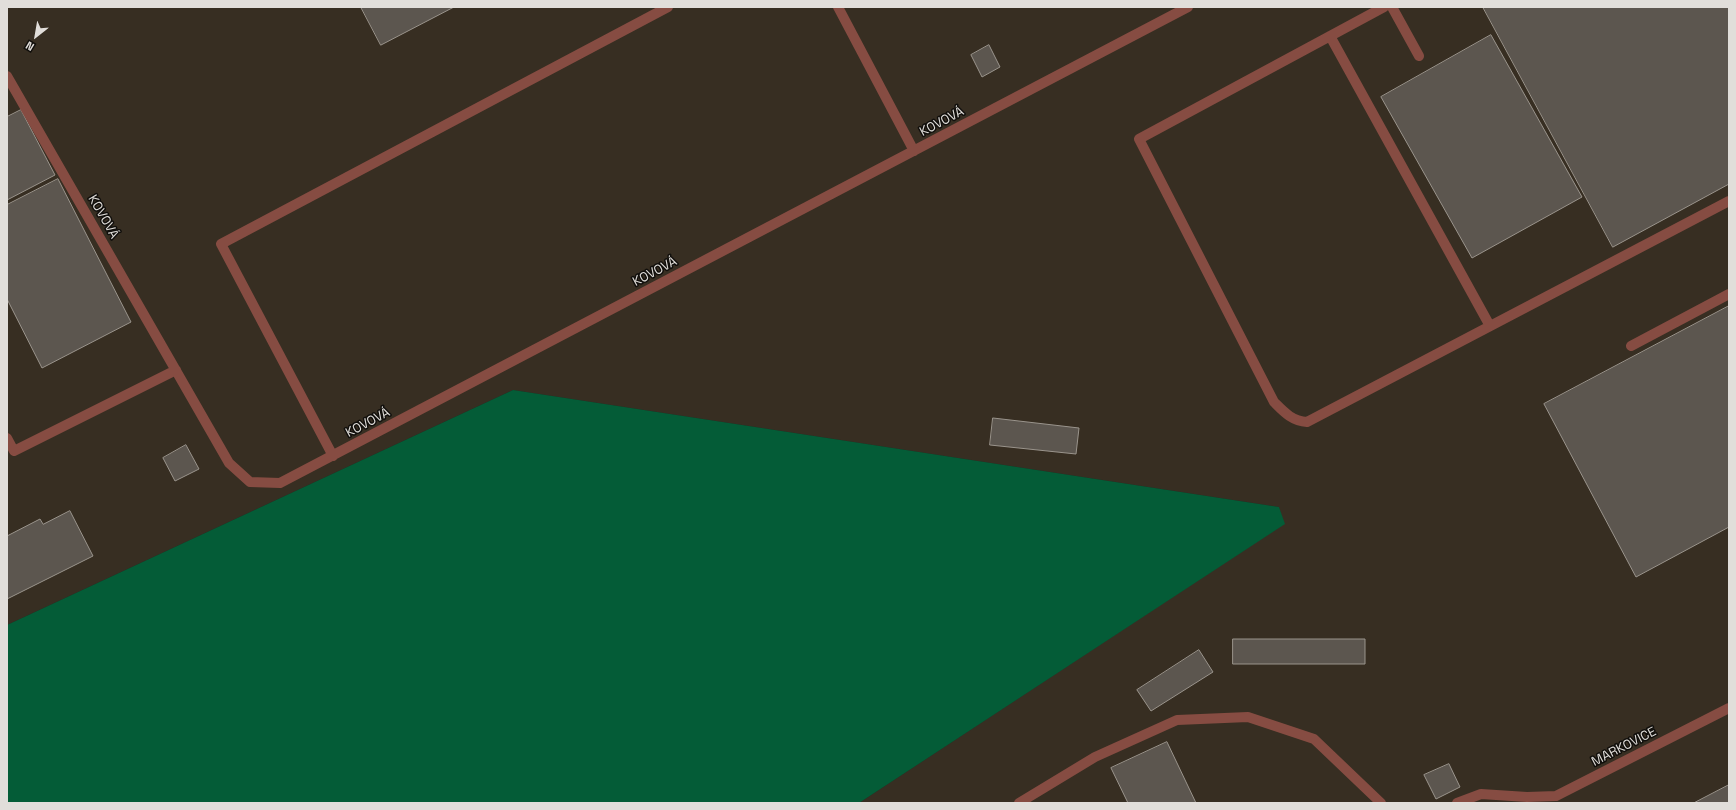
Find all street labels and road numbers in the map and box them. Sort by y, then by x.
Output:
street label: KOVOVÁ [917,104,967,140]
street label: KOVOVÁ [84,192,122,242]
street label: KOVOVÁ [630,254,680,290]
street label: KOVOVÁ [343,405,393,441]
street label: MARKOVICE [1589,724,1659,770]

